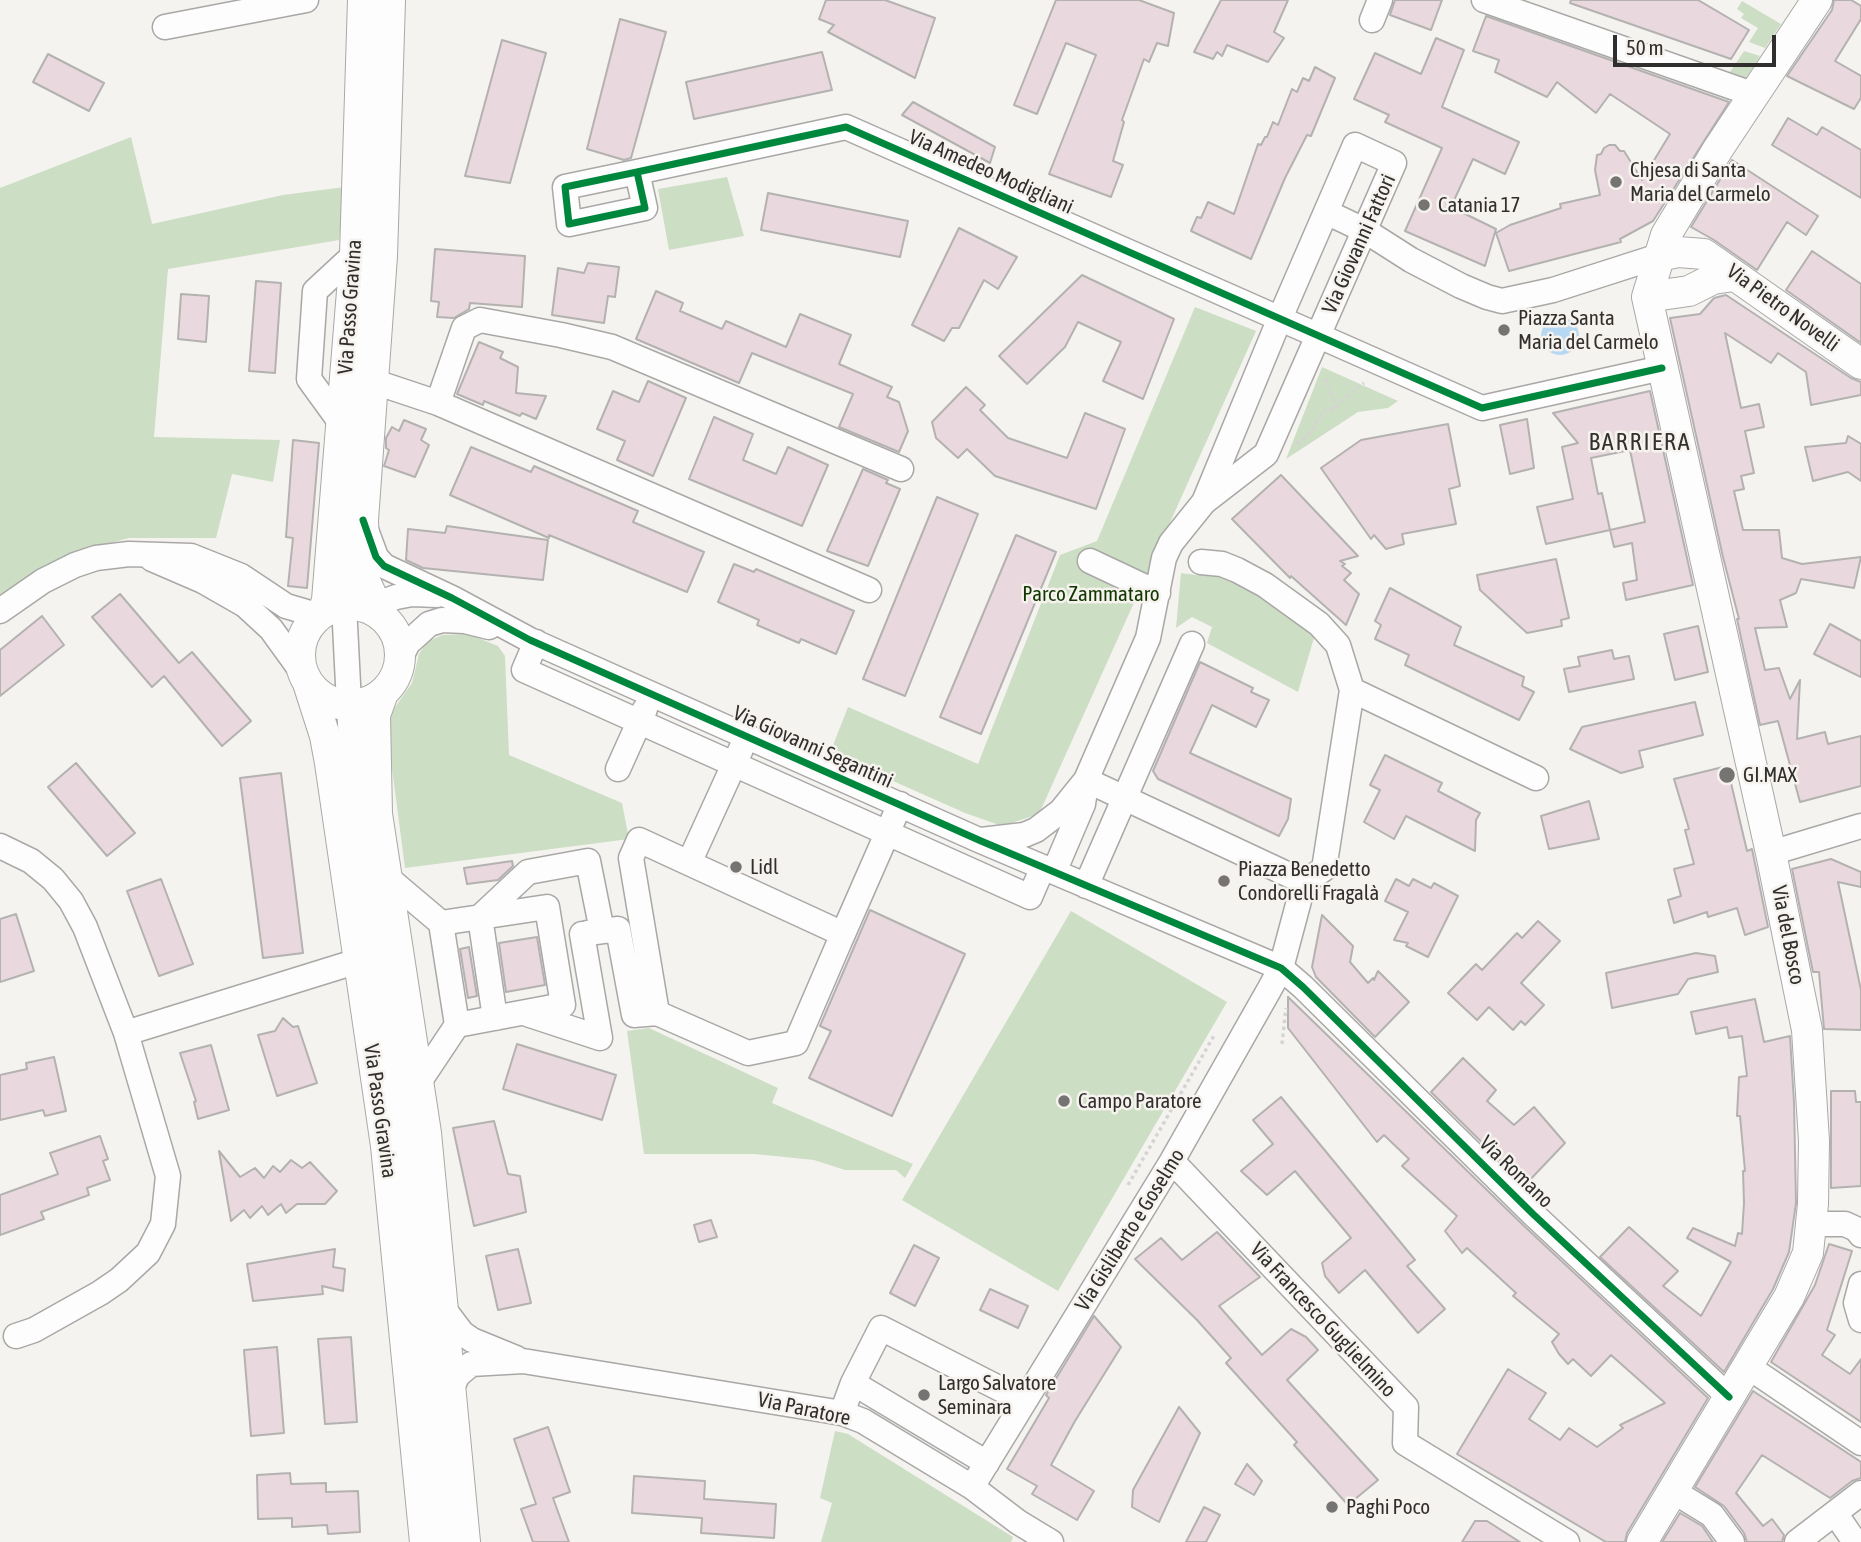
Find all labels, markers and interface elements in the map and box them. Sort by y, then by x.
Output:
scale bar [1616,21,1779,65]
text: 50 m [1626,35,1664,59]
street label: Via Amedeo Modigliani [905,124,1077,220]
place label: Chjesa di Santa Maria del Carmelo [1630,157,1771,207]
street label: Via Giovanni Fattori [1317,170,1401,318]
marker: Chjesa di Santa Maria del Carmelo [1608,174,1624,190]
place label: Catania 17 [1438,192,1520,218]
marker: Catania 17 [1416,197,1432,213]
street label: Via Passo Gravina [333,239,367,375]
street label: Via Pietro Novelli [1722,259,1844,357]
place label: Piazza Santa Maria del Carmelo [1518,305,1659,355]
marker: Piazza Santa Maria del Carmelo [1496,322,1512,338]
district label: BARRIERA [1589,428,1691,456]
park label: Parco Zammataro [1022,581,1160,607]
street label: Via Giovanni Segantini [729,700,897,794]
place label: GI.MAX [1743,762,1797,788]
marker: GI.MAX [1717,765,1737,785]
place label: Lidl [750,854,778,880]
place label: Piazza Benedetto Condorelli Fragalà [1238,856,1379,906]
marker: Lidl [728,859,744,875]
marker: Piazza Benedetto Condorelli Fragalà [1216,873,1232,889]
street label: Via del Bosco [1766,883,1810,987]
street label: Via Passo Gravina [358,1042,402,1180]
place label: Campo Paratore [1078,1088,1202,1114]
marker: Campo Paratore [1056,1093,1072,1109]
street label: Via Romano [1474,1131,1558,1213]
street label: Via Gisliberto e Goselmo [1070,1144,1190,1316]
street label: Via Francesco Guglielmino [1245,1237,1401,1403]
place label: Largo Salvatore Seminara [938,1370,1056,1420]
street label: Via Paratore [755,1387,853,1431]
marker: Largo Salvatore Seminara [916,1387,932,1403]
place label: Paghi Poco [1346,1494,1430,1520]
marker: Paghi Poco [1324,1499,1340,1515]

